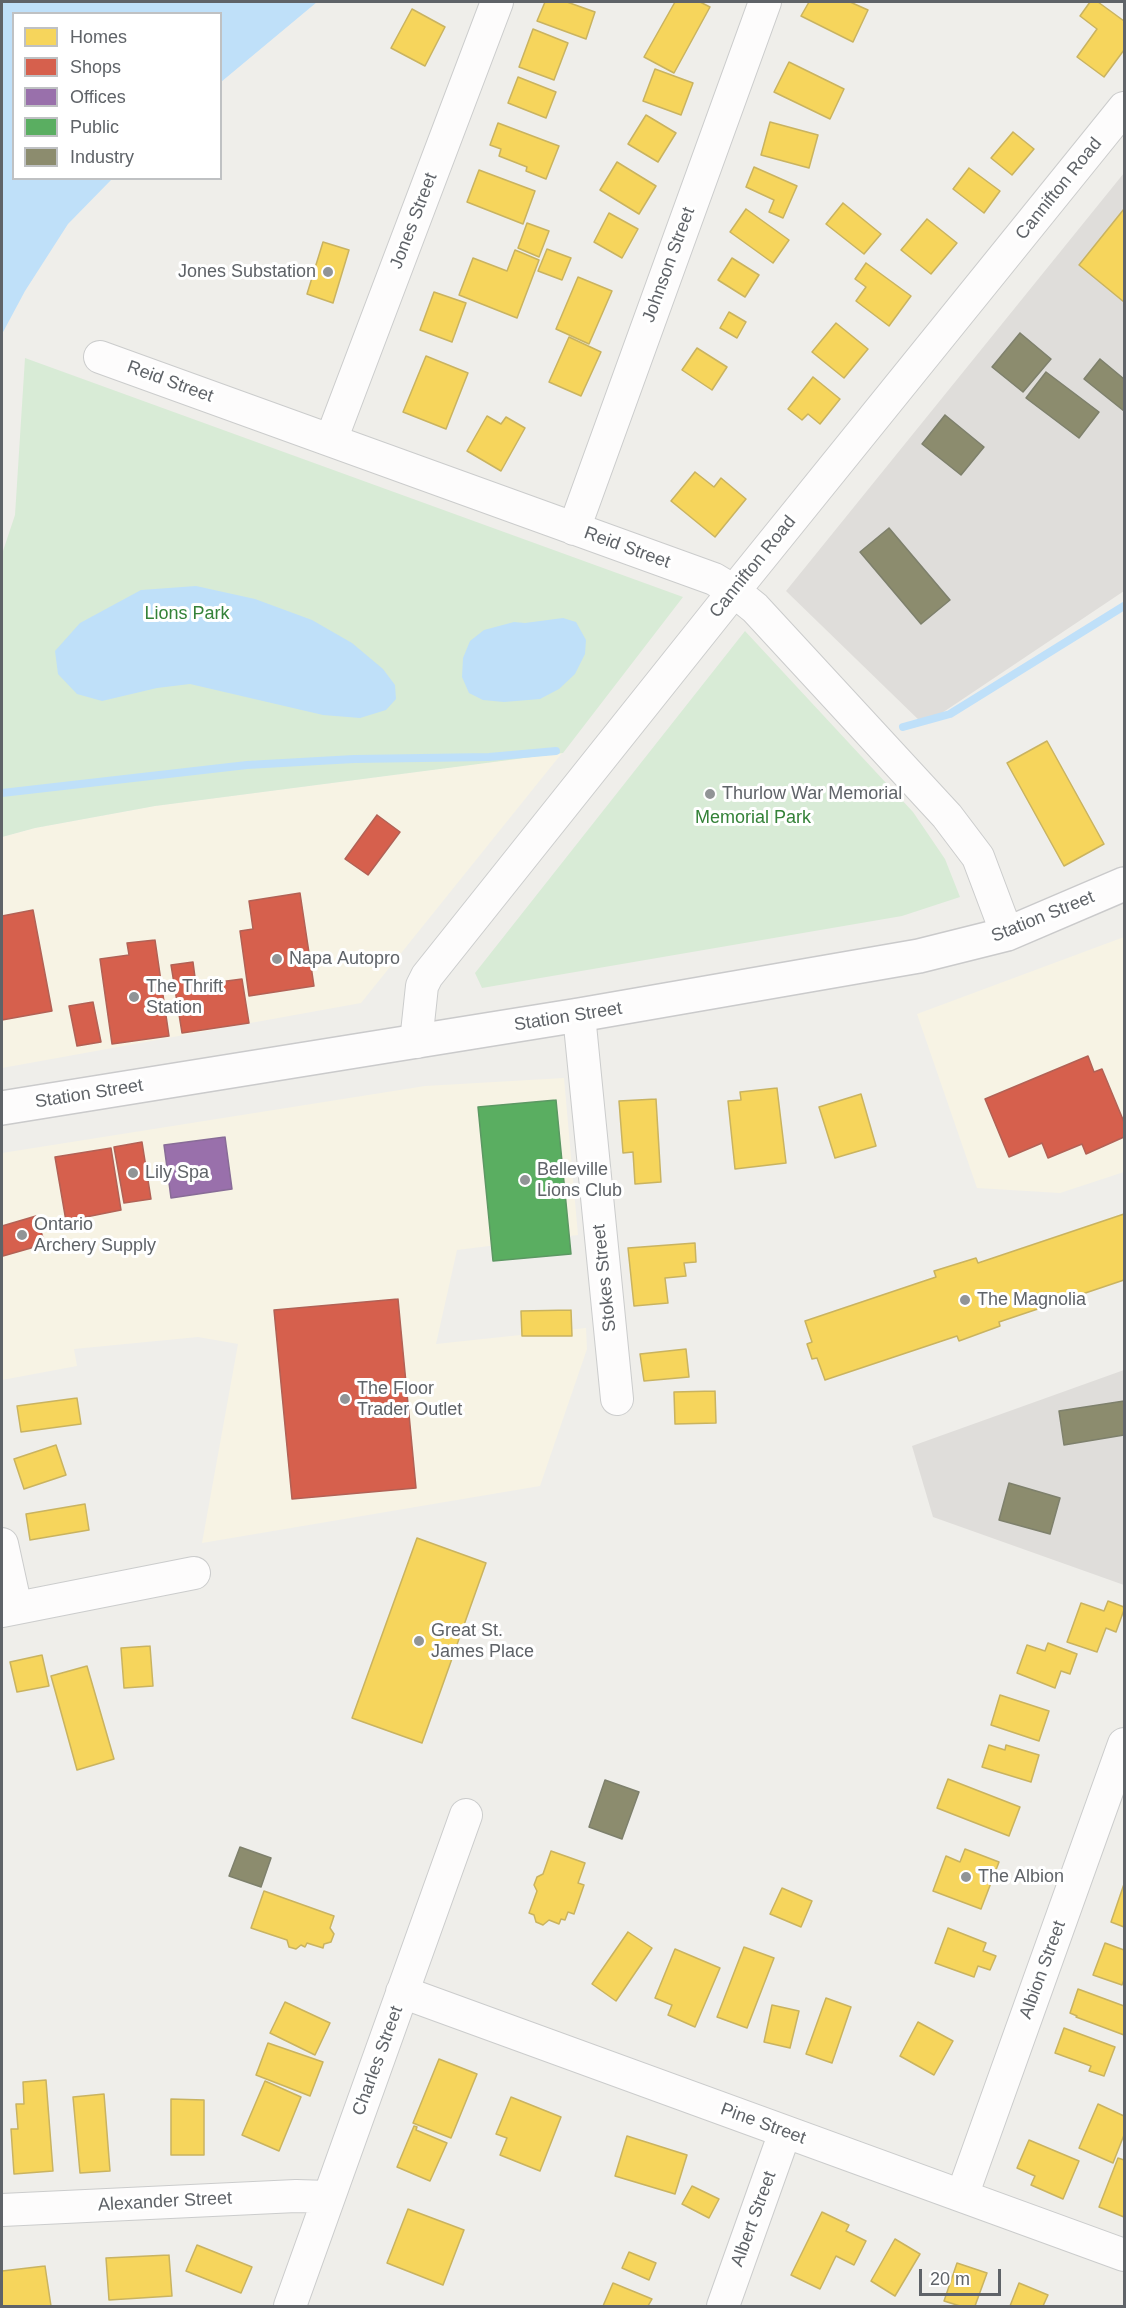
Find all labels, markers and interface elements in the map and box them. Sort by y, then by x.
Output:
legend [12,12,222,180]
text: Homes [70,27,127,47]
text: Shops [70,57,121,77]
text: Offices [70,87,126,107]
text: Public [70,117,119,137]
street label: Cannifton Road [1011,134,1107,244]
text: Industry [70,147,134,167]
street label: Jones Street [386,170,442,272]
street label: Johnson Street [638,204,700,326]
place label: Jones Substation [178,261,316,283]
marker: Jones Substation [321,265,335,279]
street label: Reid Street [124,356,216,408]
street label: Cannifton Road [705,512,801,622]
street label: Reid Street [581,522,673,574]
park label: Lions Park [144,603,230,625]
place label: Thurlow War Memorial [722,783,902,805]
marker: Thurlow War Memorial [703,787,717,801]
park label: Memorial Park [695,807,811,829]
street label: Station Street [988,887,1098,947]
place label: Napa Autopro [289,948,400,970]
marker: Napa Autopro [270,952,284,966]
place label: The Thrift Station [146,976,223,1018]
marker: The Thrift Station [127,990,141,1004]
street label: Station Street [512,998,624,1036]
street label: Station Street [33,1075,145,1113]
place label: Belleville Lions Club [537,1159,622,1202]
place label: Lily Spa [145,1162,209,1184]
marker: Lily Spa [126,1166,140,1180]
marker: Belleville Lions Club [518,1173,532,1187]
place label: Ontario Archery Supply [34,1214,156,1256]
street label: Stokes Street [589,1223,621,1333]
marker: Ontario Archery Supply [15,1228,29,1242]
place label: The Magnolia [977,1289,1086,1311]
marker: The Magnolia [958,1293,972,1307]
place label: The Floor Trader Outlet [357,1378,462,1420]
marker: The Floor Trader Outlet [338,1392,352,1406]
place label: Great St. James Place [431,1620,534,1662]
marker: Great St. James Place [412,1634,426,1648]
place label: The Albion [978,1866,1064,1888]
marker: The Albion [959,1870,973,1884]
street label: Albion Street [1015,1918,1071,2022]
street label: Charles Street [348,2003,408,2119]
street label: Pine Street [717,2099,809,2149]
street label: Albert Street [727,2168,781,2270]
street label: Alexander Street [97,2188,233,2216]
scale bar [922,2257,1004,2295]
text: 20 m [930,2269,970,2289]

